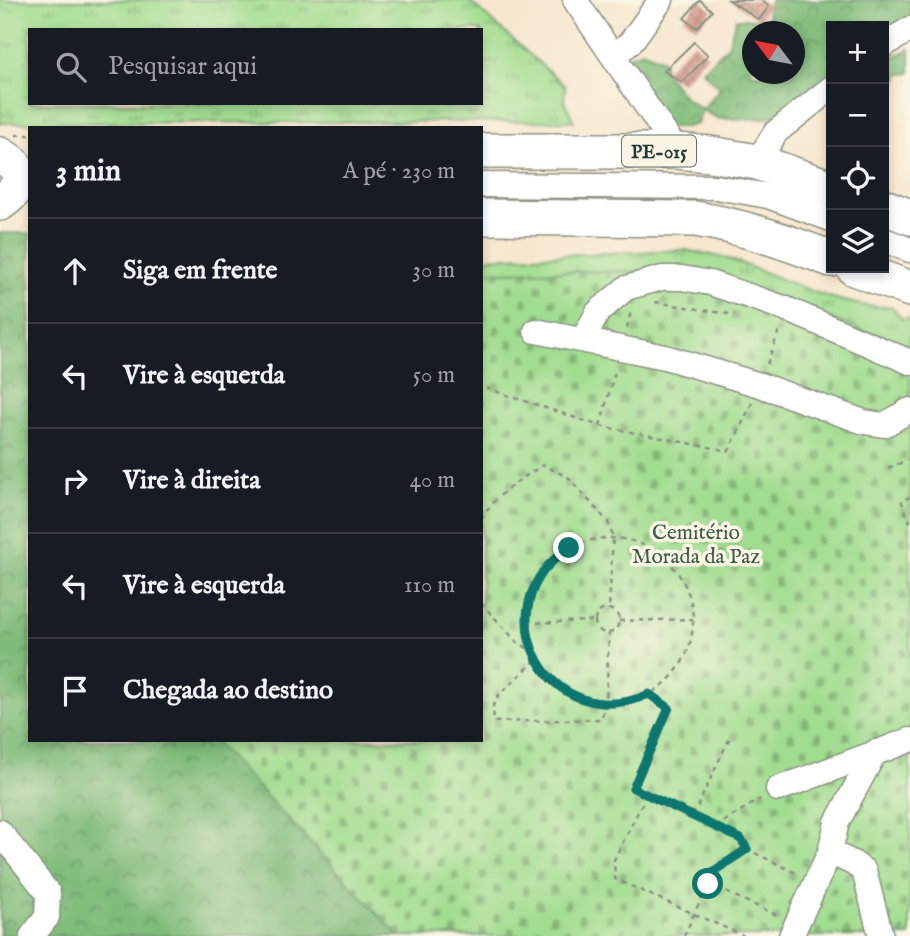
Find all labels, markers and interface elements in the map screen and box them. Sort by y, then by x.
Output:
north arrow [742,21,805,84]
map controls [826,21,889,273]
button: + [826,21,889,84]
search box [28,28,483,105]
icon: search [52,48,90,86]
text: Pesquisar aqui [108,50,257,83]
button: − [826,84,889,147]
road number: PE-015 [622,136,696,167]
button: locate [826,147,889,210]
text: 3 min [56,153,121,191]
text: A pé · 230 m [343,157,455,186]
button: layers [826,210,889,273]
icon: ahead [56,252,94,290]
text: Siga em frente [123,254,278,287]
text: 30 m [412,256,455,285]
icon: left [56,357,94,395]
text: Vire à esquerda [123,359,285,392]
text: 50 m [413,361,455,390]
icon: right [56,462,94,500]
text: Vire à direita [123,464,260,497]
text: 40 m [410,466,455,495]
park label: Cemitério Morada da Paz [632,520,760,571]
route end [553,532,584,563]
icon: left [56,567,94,605]
text: Vire à esquerda [123,569,285,602]
text: 110 m [404,571,455,600]
icon: arrive [56,672,94,710]
text: Chegada ao destino [123,674,333,707]
route start [692,868,723,899]

